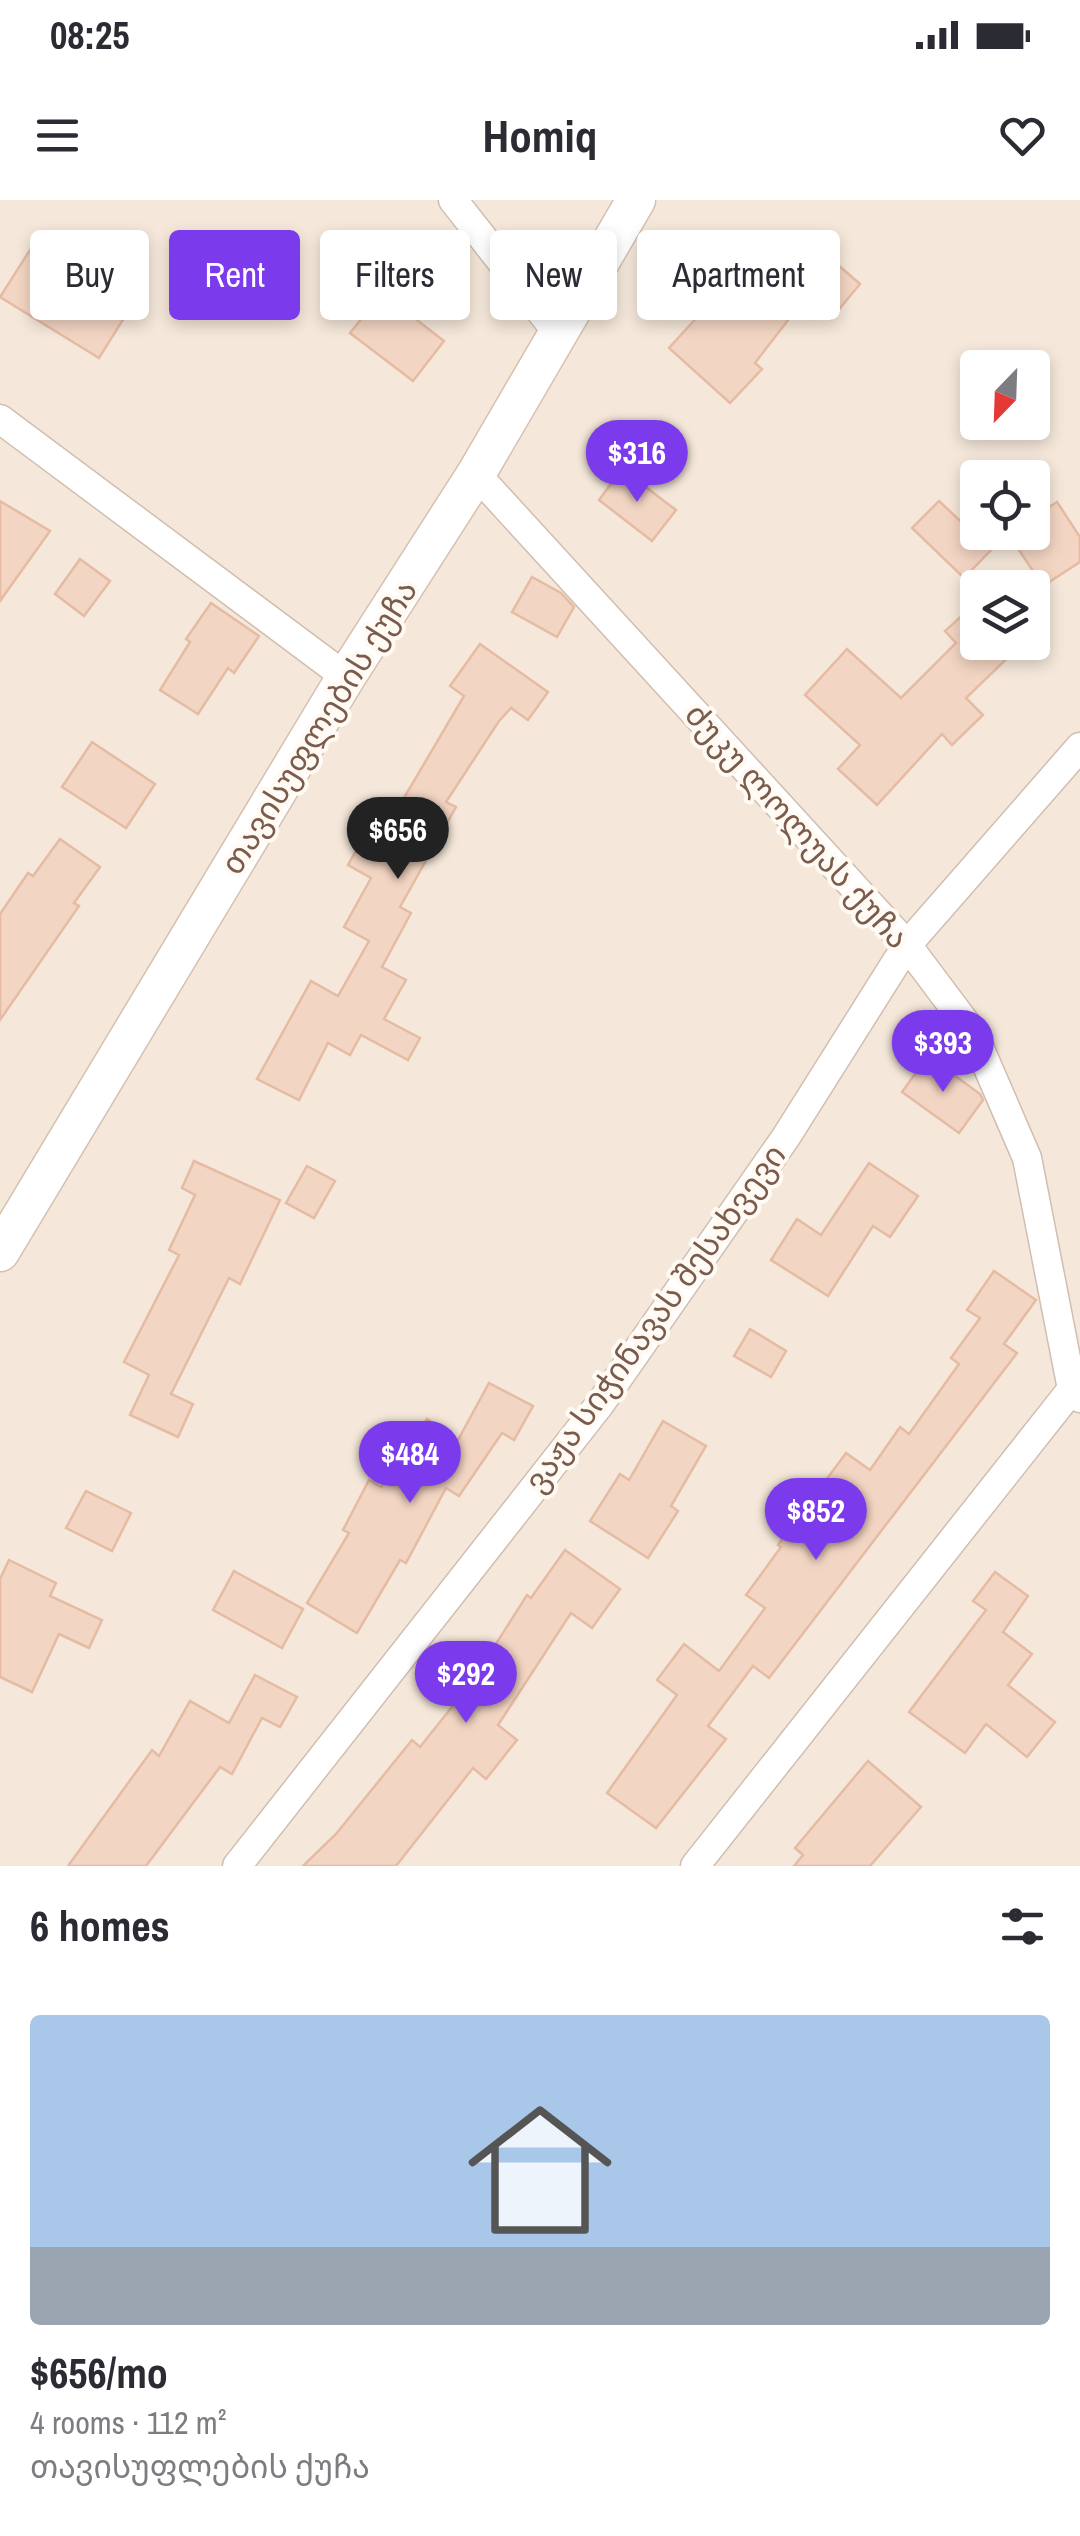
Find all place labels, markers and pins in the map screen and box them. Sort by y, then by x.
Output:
pin: $316 [578,420,696,505]
pin: $656 [339,797,457,882]
pin: $393 [884,1010,1002,1095]
pin: $484 [351,1421,469,1506]
pin: $852 [757,1478,875,1563]
pin: $292 [407,1641,525,1726]

